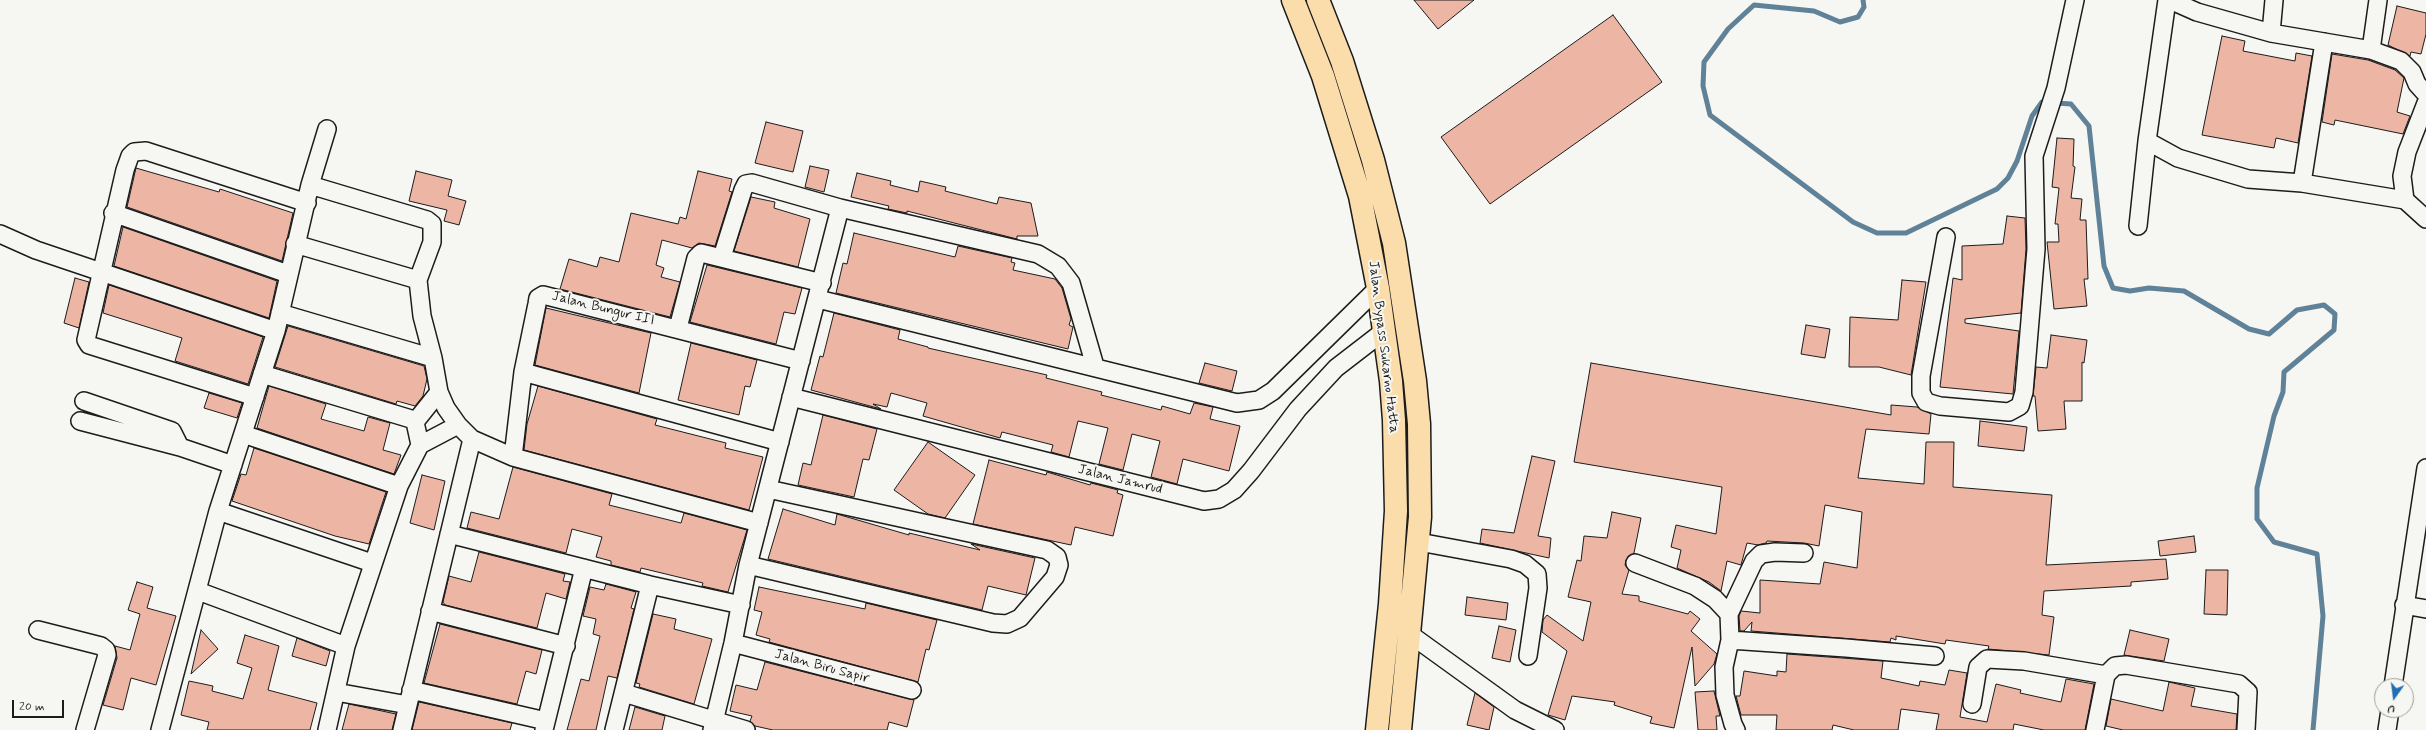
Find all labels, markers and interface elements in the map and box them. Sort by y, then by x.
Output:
street label: Jalan Bypass Sukarno Hatta [1364,260,1402,434]
street label: Jalan Bungur III [550,288,656,330]
street label: Jalan Jamrud [1076,461,1164,499]
street label: Jalan Biru Sapir [773,646,871,688]
north arrow [2374,678,2414,718]
scale bar [14,692,66,718]
text: 20 m [19,699,45,715]
text: U [2386,701,2397,716]

